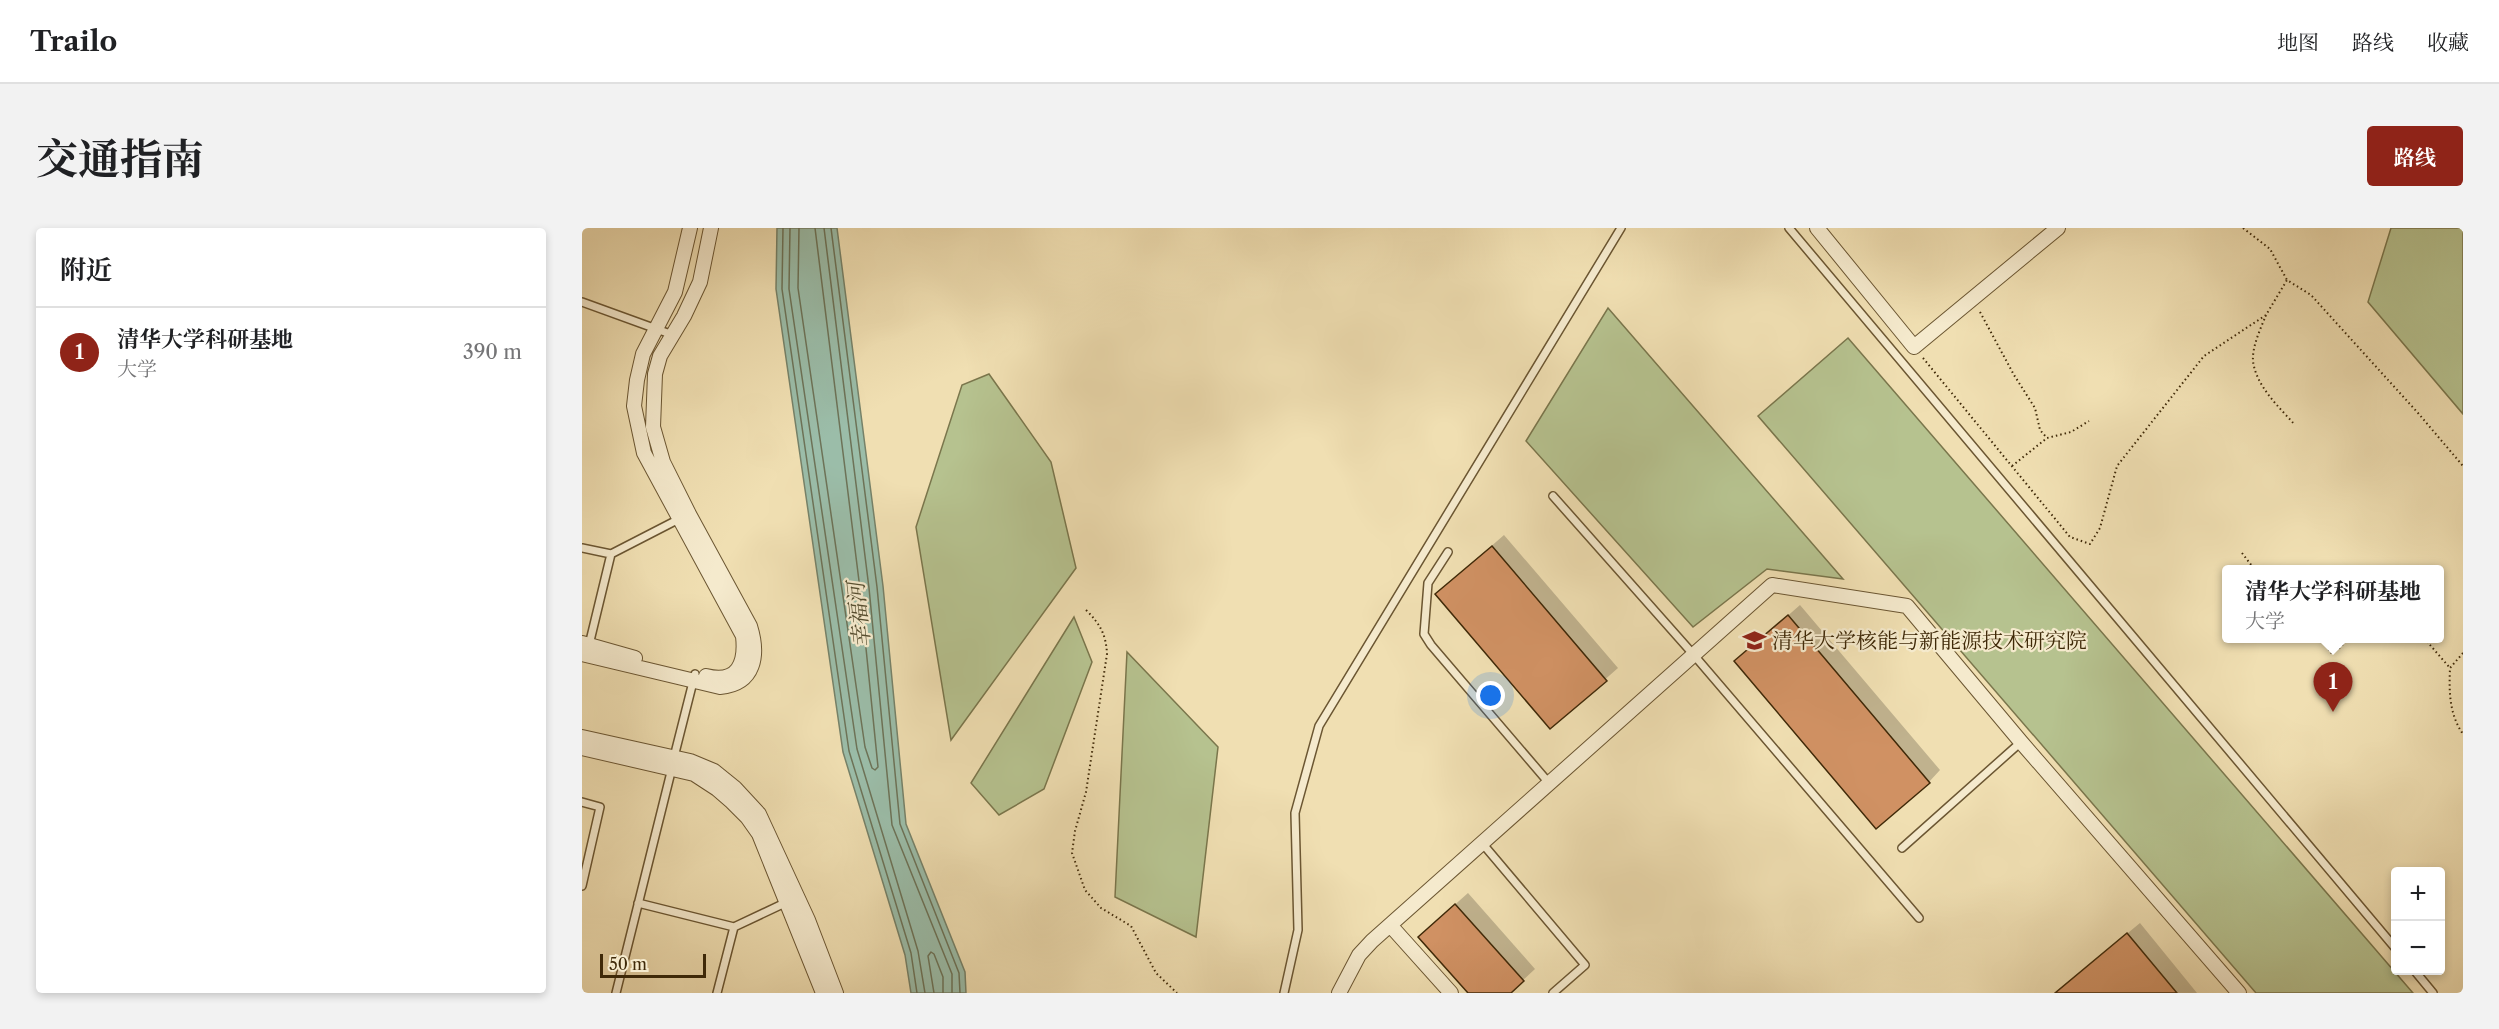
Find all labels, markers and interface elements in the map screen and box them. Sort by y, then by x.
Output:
text: Trailo [30,24,117,58]
text: 地图 [2277,30,2319,55]
text: 路线 [2352,30,2394,55]
text: 收藏 [2427,30,2469,55]
button: 路线 [2367,126,2463,186]
text: 交通指南 [36,133,204,185]
text: 附近 [60,254,112,286]
text: 清华大学科研基地 [117,326,293,353]
text: 1 [75,340,84,364]
text: 390 m [463,340,522,364]
text: 大学 [117,357,157,381]
popup [2222,565,2444,643]
water label: 幸福河 [842,577,876,649]
text: 清华大学科研基地 [2245,578,2421,605]
text: 大学 [2245,609,2285,633]
school or university icon: 清华大学核能与新能源技术研究院 [1741,627,1767,653]
place label: 清华大学核能与新能源技术研究院 [1772,628,2087,653]
pin: 1 [2314,662,2352,712]
your location [1476,681,1505,710]
map controls [2391,867,2445,975]
button: + [2391,867,2445,921]
button: − [2391,921,2445,975]
scale bar [600,951,706,978]
text: 50 m [609,954,647,974]

